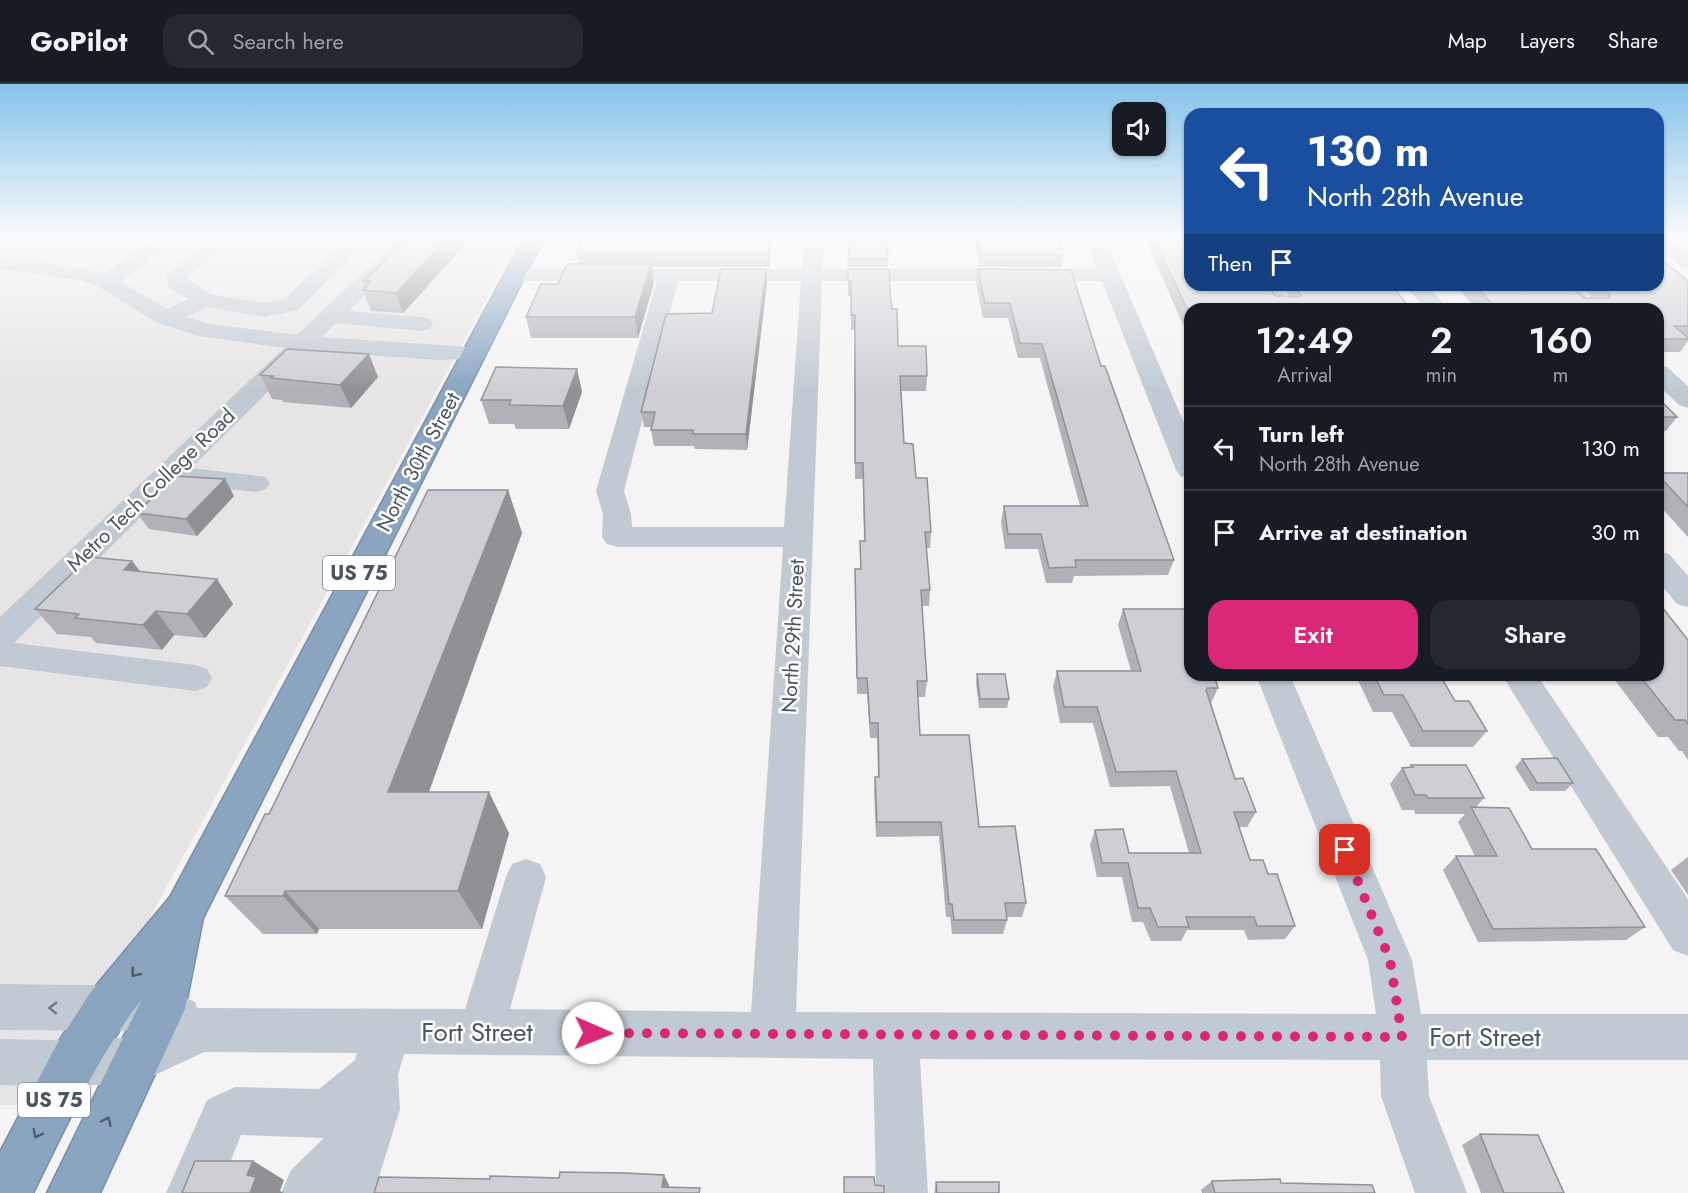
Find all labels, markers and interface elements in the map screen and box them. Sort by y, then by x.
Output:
search box [163,14,583,68]
text: GoPilot [30,21,127,62]
icon: search [184,25,217,58]
text: Search here [232,25,344,57]
text: Map [1448,26,1487,56]
text: Layers [1520,26,1575,56]
text: Share [1608,26,1658,56]
map controls [1112,102,1166,156]
button: sound [1112,102,1166,156]
text: 130 m [1307,121,1429,182]
icon: left [1208,132,1286,210]
text: North 28th Avenue [1307,177,1524,216]
icon: arrive [1265,246,1298,279]
text: Then [1208,247,1253,279]
text: 12:49 [1256,314,1354,366]
text: 2 [1430,314,1453,366]
text: 160 [1529,314,1592,366]
text: Arrival [1277,361,1332,390]
text: min [1426,361,1457,390]
text: m [1553,361,1568,390]
street label: North 30th Street [369,387,467,537]
street label: Metro Tech College Road [60,401,242,579]
text: Turn left [1259,418,1344,450]
icon: left [1208,432,1241,465]
text: 130 m [1581,432,1640,464]
text: North 28th Avenue [1259,450,1419,479]
icon: arrive [1208,516,1241,549]
text: Arrive at destination [1259,516,1468,548]
text: 30 m [1591,516,1640,548]
road number: US 75 [323,556,395,590]
street label: North 29th Street [774,558,812,714]
button: Exit [1208,600,1418,669]
button: Share [1430,600,1640,669]
pin [1319,824,1370,875]
icon: arrive [1328,833,1361,866]
one-way arrow [131,966,142,977]
position arrow [561,1001,625,1065]
one-way arrow [48,1002,57,1014]
street label: Fort Street [421,1013,533,1051]
street label: Fort Street [1429,1018,1541,1056]
road number: US 75 [18,1083,90,1117]
one-way arrow [99,1117,111,1128]
one-way arrow [33,1127,44,1138]

